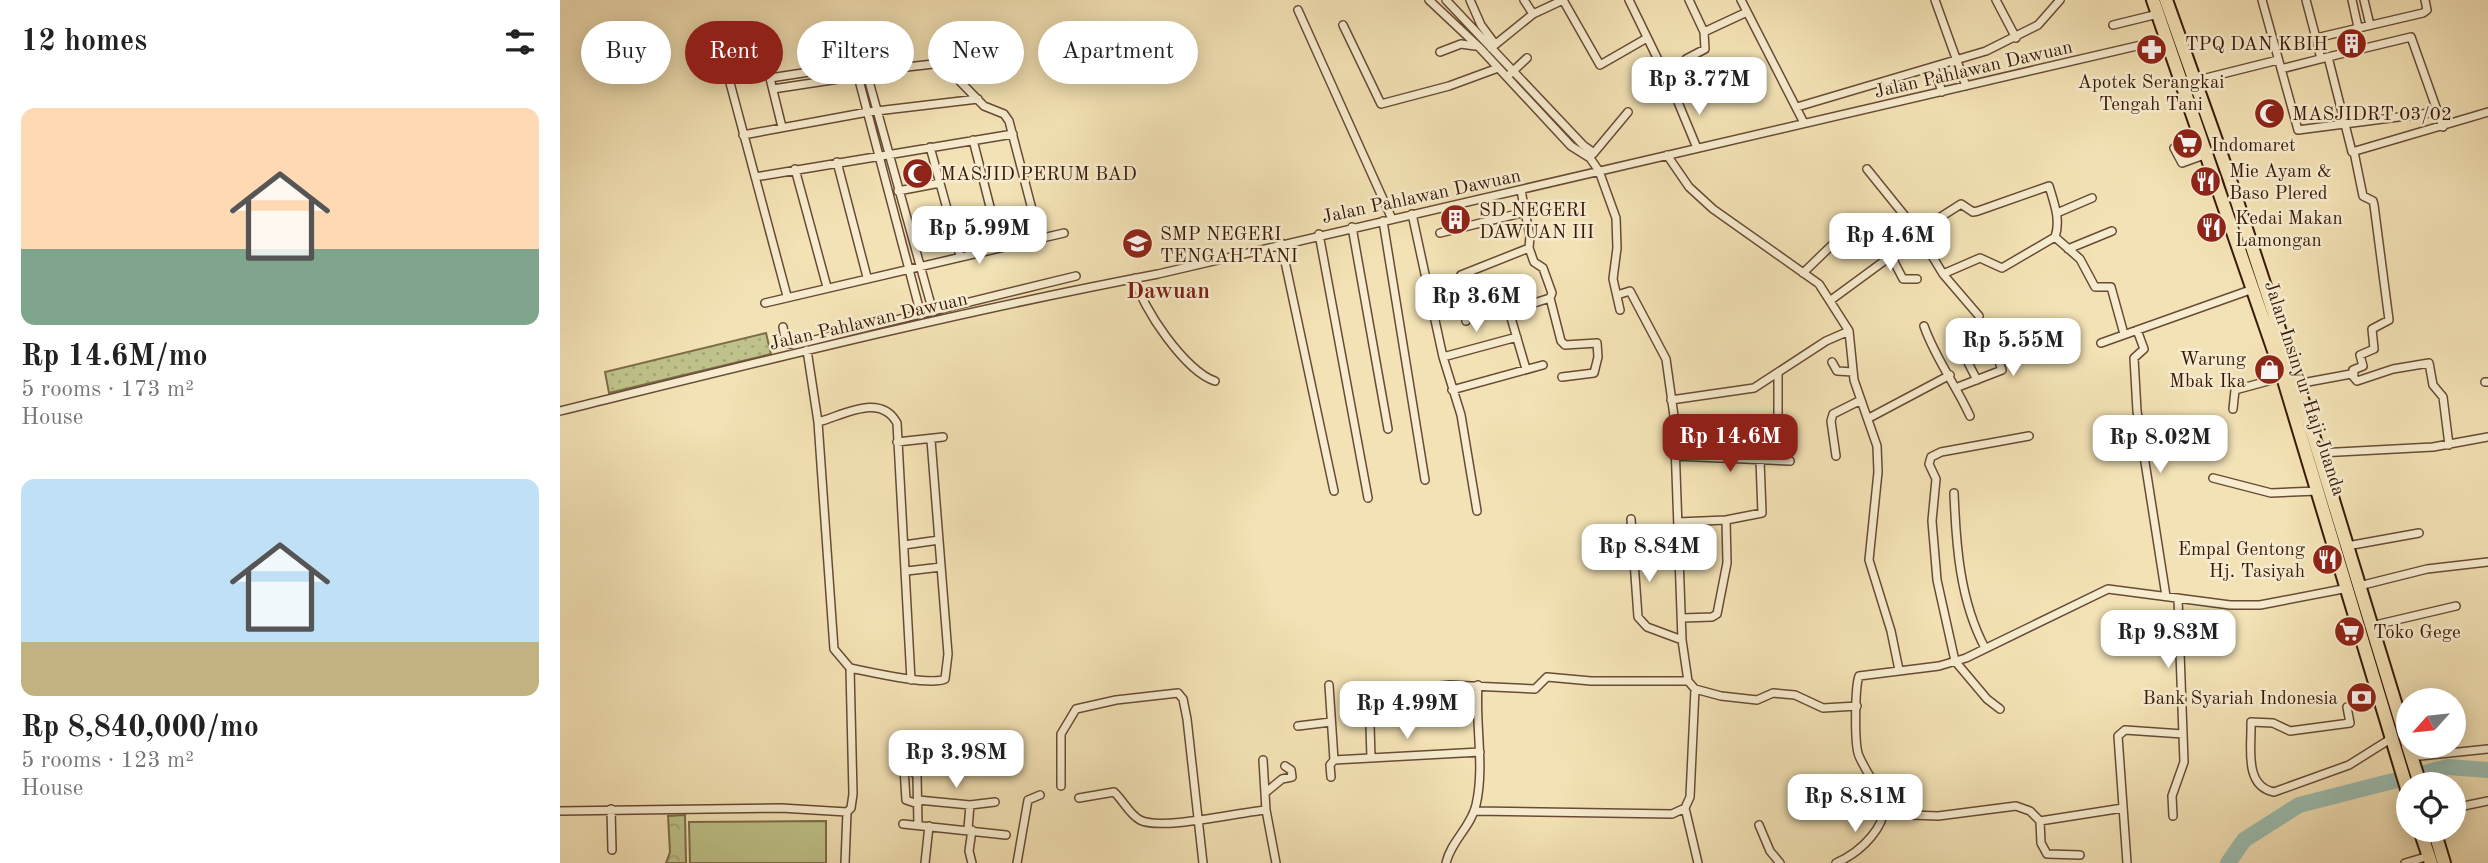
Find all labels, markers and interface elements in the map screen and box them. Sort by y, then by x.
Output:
chip: Buy [581,21,671,84]
chip: Rent [685,21,783,84]
chip: Filters [797,21,914,84]
chip: New [928,21,1024,84]
chip: Apartment [1038,21,1198,84]
icon: filters [501,23,539,61]
building icon: TPQ DAN KBIH [2334,26,2368,60]
text: 12 homes [21,27,147,57]
pharmacy icon: Apotek Serangkai Tengah Tani [2134,33,2168,67]
place label: TPQ DAN KBIH [2185,36,2328,55]
street label: Jalan Pahlawan Dawuan [1873,38,2075,103]
pin: Rp 3.77M [1627,58,1771,117]
text: Rp 3.77M [1648,68,1750,91]
place label: Apotek Serangkai Tengah Tani [2078,74,2225,115]
mosque icon: MASJIDRT 03/02 [2252,96,2286,130]
place label: MASJIDRT 03/02 [2292,106,2452,125]
supermarket icon: Indomaret [2171,127,2205,161]
place label: Indomaret [2211,137,2296,156]
icon: home [217,153,343,279]
mosque icon: MASJID PERUM BAD [900,156,934,190]
place label: Mie Ayam & Baso Plered [2229,163,2332,204]
restaurant icon: Mie Ayam & Baso Plered [2189,164,2223,198]
place label: MASJID PERUM BAD [940,166,1137,185]
street label: Jalan Pahlawan Dawuan [1320,167,1523,228]
place label: SD NEGERI DAWUAN III [1479,202,1594,243]
building icon: SD NEGERI DAWUAN III [1439,203,1473,237]
pin: Rp 5.99M [907,206,1051,266]
place label: Kedai Makan Lamongan [2235,210,2343,251]
restaurant icon: Kedai Makan Lamongan [2195,211,2229,245]
pin: Rp 4.6M [1825,214,1955,273]
text: Rp 5.99M [928,217,1030,240]
text: Rp 4.6M [1845,224,1935,247]
place label: SMP NEGERI TENGAH TANI [1160,226,1298,267]
school or university icon: SMP NEGERI TENGAH TANI [1120,227,1154,261]
pin: Rp 3.6M [1411,274,1541,334]
street label: Jalan Insinyur Haji Juanda [2260,279,2348,499]
district label: Dawuan [1126,280,1210,303]
text: Rp 3.6M [1431,285,1521,308]
street label: Jalan Pahlawan Dawuan [768,290,970,355]
pin: Rp 5.55M [1941,318,2085,378]
text: Rp 5.55M [1962,329,2064,352]
text: Rp 14.6M/mo [21,342,208,372]
place label: Warung Mbak Ika [2169,351,2247,392]
shop icon: Warung Mbak Ika [2252,352,2286,386]
text: 5 rooms · 173 m² [21,378,194,401]
text: House [21,406,83,429]
pin: Rp 14.6M [1658,414,1802,474]
pin: Rp 8.02M [2088,416,2232,475]
text: Rp 14.6M [1679,425,1781,448]
text: Rp 8.02M [2109,426,2211,449]
icon: home [217,524,343,650]
pin: Rp 8.84M [1577,524,1721,584]
text: Rp 8.84M [1598,535,1700,558]
place label: Empal Gentong Hj. Tasiyah [2178,541,2306,582]
restaurant icon: Empal Gentong Hj. Tasiyah [2311,542,2345,576]
pin: Rp 9.83M [2096,610,2240,670]
supermarket icon: Toko Gege [2333,614,2367,648]
text: Rp 9.83M [2117,621,2219,644]
place label: Toko Gege [2373,624,2461,643]
bank icon: Bank Syariah Indonesia [2344,680,2378,714]
pin: Rp 4.99M [1335,682,1479,741]
north arrow [2396,688,2466,758]
map controls [2396,688,2466,842]
place label: Bank Syariah Indonesia [2143,690,2339,709]
text: Rp 4.99M [1356,692,1458,715]
text: Rp 8,840,000/mo [21,713,259,743]
pin: Rp 3.98M [884,730,1028,790]
text: Rp 3.98M [905,741,1007,764]
text: 5 rooms · 123 m² [21,749,194,772]
button: locate [2396,772,2466,842]
pin: Rp 8.81M [1783,774,1927,834]
text: House [21,777,83,800]
text: Rp 8.81M [1804,785,1906,808]

